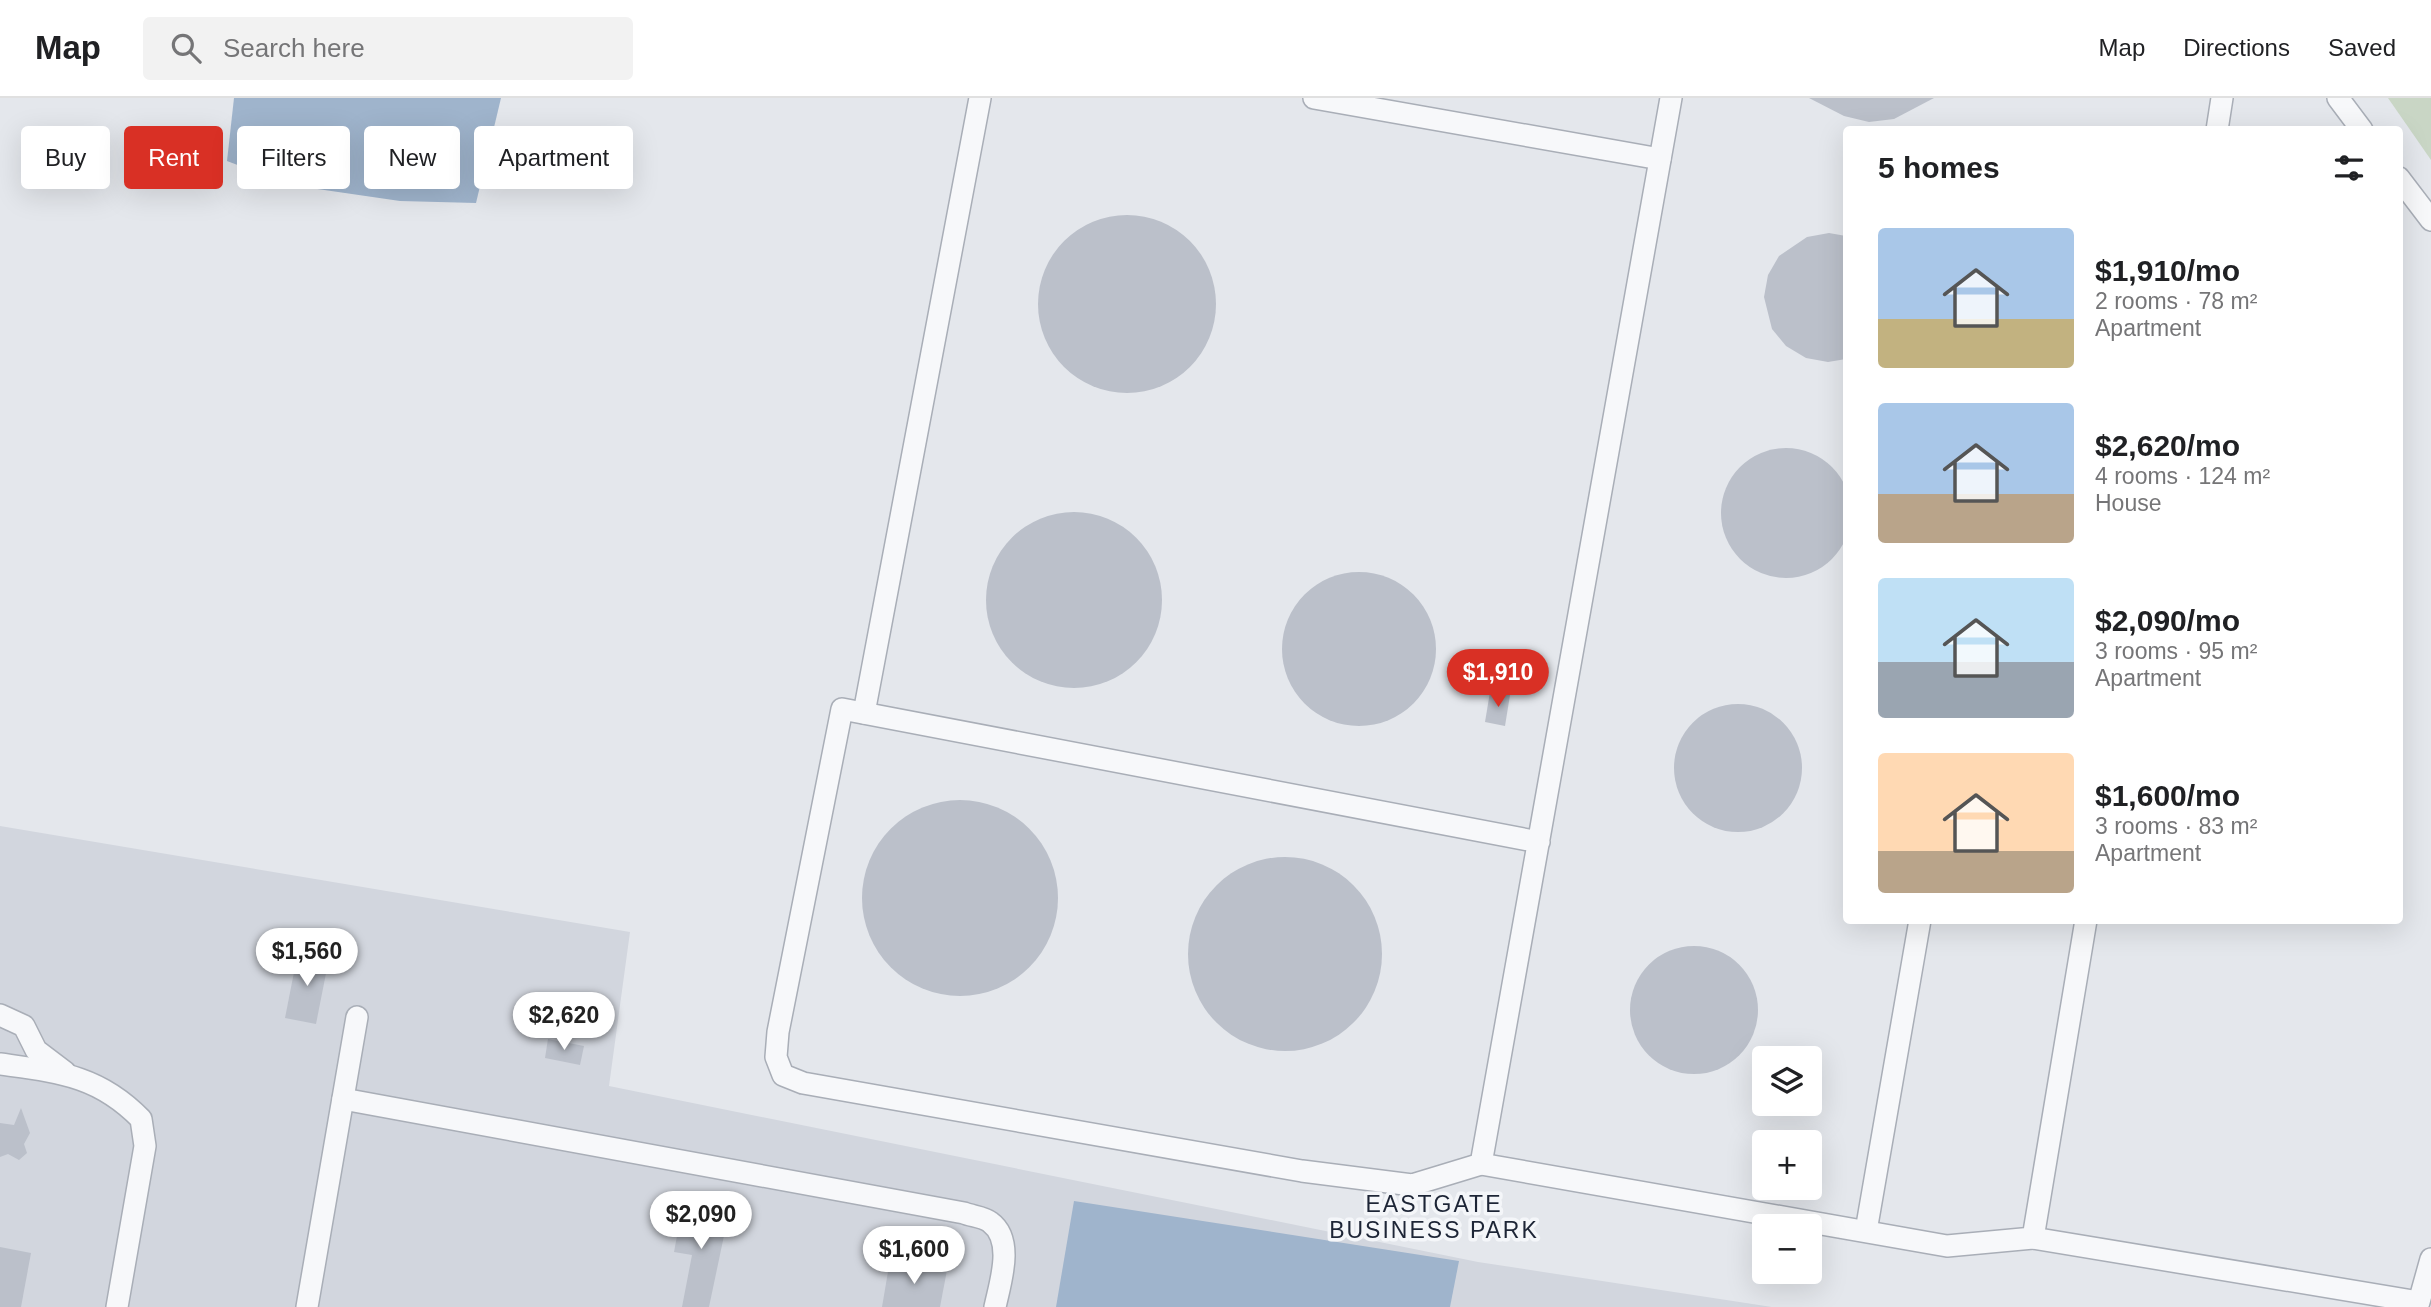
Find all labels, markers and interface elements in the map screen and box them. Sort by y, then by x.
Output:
search box [143,17,633,80]
text: Map [35,29,101,66]
icon: search [167,29,205,67]
text: Search here [223,33,365,63]
text: Map [2099,34,2145,61]
text: Directions [2183,34,2290,61]
text: Saved [2328,34,2396,61]
chip: Buy [21,126,110,189]
chip: Rent [124,126,223,189]
chip: Filters [237,126,350,189]
chip: New [364,126,460,189]
chip: Apartment [474,126,633,189]
icon: filters [2330,149,2368,187]
text: 5 homes [1878,151,2000,184]
text: $1,910/mo [2095,254,2240,287]
icon: home [1934,256,2018,340]
text: 2 rooms · 78 m² [2095,288,2257,314]
text: Apartment [2095,315,2201,341]
text: $2,620/mo [2095,429,2240,462]
icon: home [1934,431,2018,515]
text: 4 rooms · 124 m² [2095,463,2270,489]
text: House [2095,490,2161,516]
text: $2,090/mo [2095,604,2240,637]
icon: home [1934,606,2018,690]
text: 3 rooms · 95 m² [2095,638,2257,664]
pin: $1,910 [1441,650,1555,709]
text: $1,910 [1463,659,1533,685]
text: Apartment [2095,665,2201,691]
text: $1,600/mo [2095,779,2240,812]
icon: home [1934,781,2018,865]
text: 3 rooms · 83 m² [2095,813,2257,839]
text: Apartment [2095,840,2201,866]
pin: $1,560 [250,928,364,988]
text: $1,560 [272,938,342,964]
pin: $2,620 [507,992,621,1052]
text: $2,620 [529,1002,599,1028]
map controls [1752,1046,1822,1284]
button: layers [1752,1046,1822,1116]
button: + [1752,1130,1822,1200]
district label: EASTGATE BUSINESS PARK [1329,1191,1539,1243]
pin: $2,090 [644,1192,758,1251]
text: $2,090 [666,1201,736,1227]
button: − [1752,1214,1822,1284]
pin: $1,600 [857,1226,971,1286]
text: $1,600 [879,1236,949,1262]

